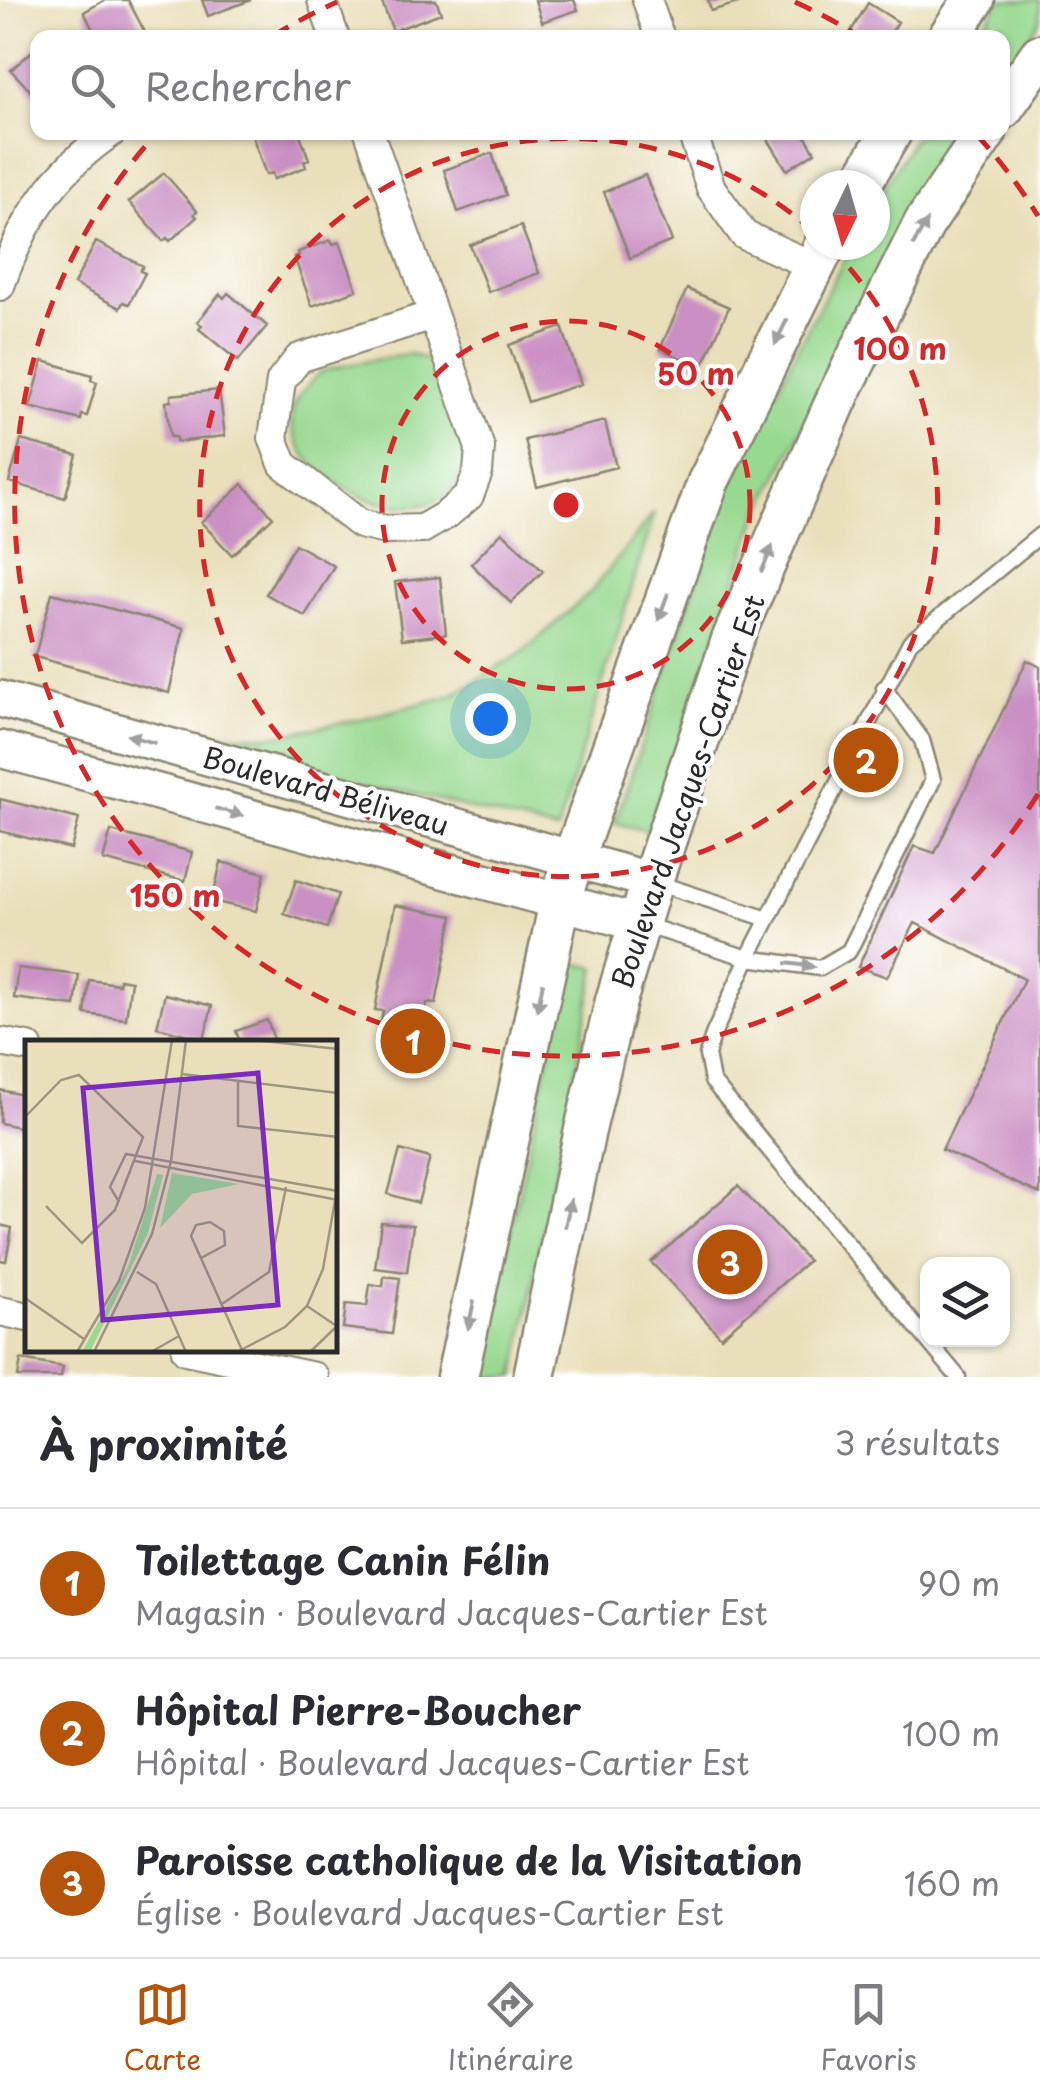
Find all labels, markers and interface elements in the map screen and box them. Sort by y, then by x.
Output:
search box [30,30,1010,140]
text: Rechercher [145,57,351,114]
icon: search [65,58,120,113]
north arrow [800,170,890,260]
one-way arrow [912,219,929,248]
one-way arrow [772,318,789,347]
text: 100 m [853,325,947,370]
text: 50 m [657,350,735,395]
centre of rings [548,487,584,523]
one-way arrow [759,544,775,574]
street label: Boulevard Jacques-Cartier Est [599,588,775,994]
one-way arrow [655,592,670,622]
your location [465,693,516,744]
pin: 2 [834,722,898,798]
one-way arrow [126,731,156,746]
street label: Boulevard Béliveau [198,734,454,846]
one-way arrow [214,804,245,820]
text: 150 m [130,872,220,917]
one-way arrow [785,958,816,974]
one-way arrow [531,982,547,1013]
pin: 1 [380,1004,446,1078]
inset map [25,1040,338,1352]
one-way arrow [560,1197,576,1228]
pin: 3 [698,1224,762,1300]
map controls [920,1257,1010,1347]
button: layers [920,1257,1010,1347]
one-way arrow [462,1300,478,1331]
text: À proximité [40,1411,288,1474]
text: 3 résultats [835,1418,1000,1466]
text: Toilettage Canin Félin [135,1531,550,1588]
text: 1 [65,1559,80,1607]
text: 90 m [918,1559,1000,1607]
text: Magasin · Boulevard Jacques-Cartier Est [135,1588,768,1636]
text: Hôpital Pierre-Boucher [135,1681,581,1738]
text: 2 [61,1709,84,1757]
text: 100 m [902,1709,1000,1757]
text: Hôpital · Boulevard Jacques-Cartier Est [135,1738,750,1786]
text: Paroisse catholique de la Visitation [135,1831,803,1888]
text: 3 [62,1859,83,1907]
text: 160 m [904,1859,1000,1907]
text: Église · Boulevard Jacques-Cartier Est [135,1888,724,1936]
tab: Carte [123,1977,201,2080]
tab: Itinéraire [448,1977,574,2080]
tab: Favoris [820,1977,917,2080]

